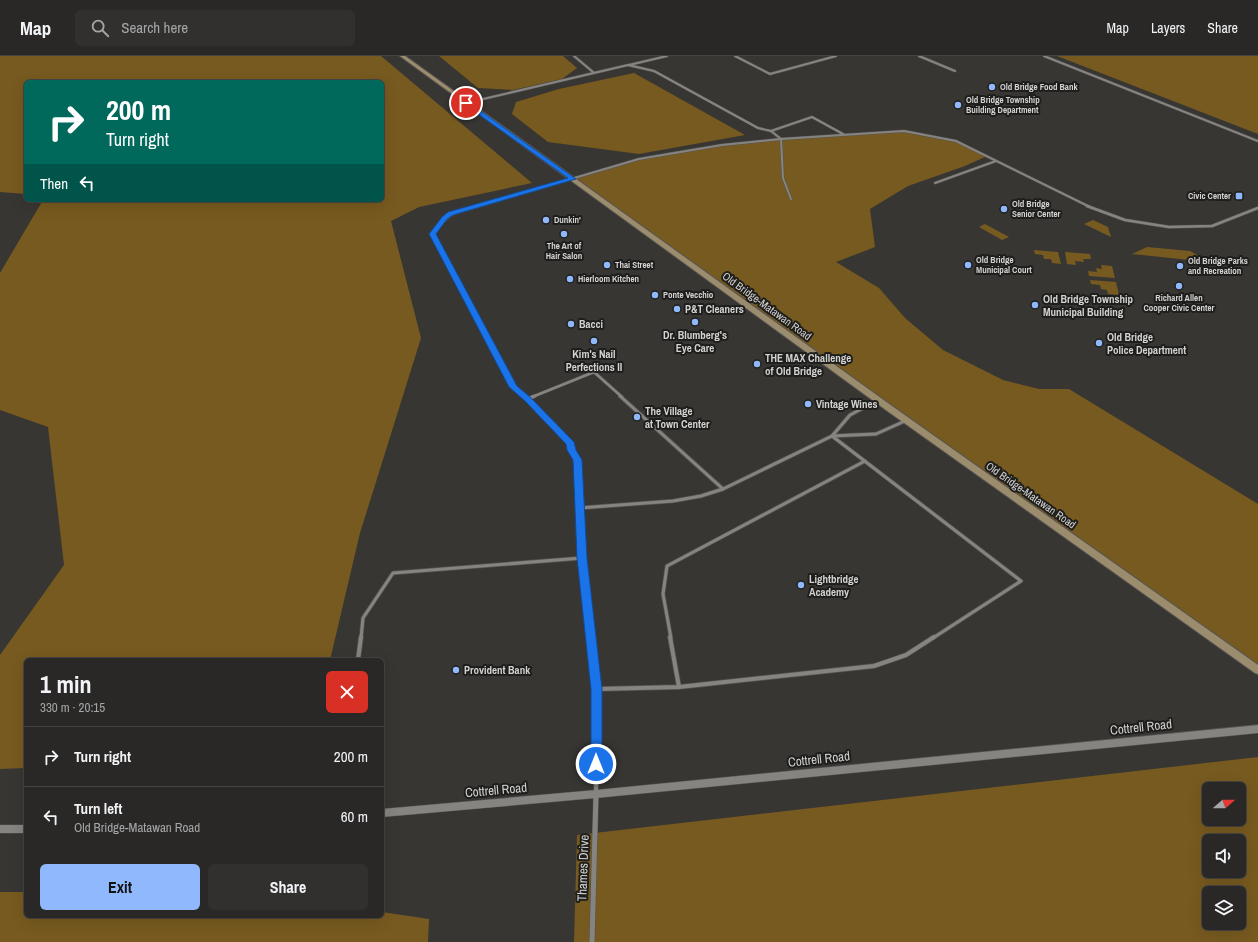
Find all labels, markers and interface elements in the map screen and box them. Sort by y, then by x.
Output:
search box [75,10,355,46]
text: Map [20,15,51,41]
icon: search [89,17,111,39]
text: Search here [121,17,188,38]
text: Map [1107,19,1129,37]
text: Layers [1151,19,1185,37]
text: Share [1207,19,1238,37]
place label: Old Bridge Food Bank [1000,81,1078,93]
marker: Old Bridge Food Bank [987,82,997,92]
pin [449,86,483,120]
text: 200 m [106,91,171,129]
icon: arrive [455,92,477,114]
place label: Old Bridge Township Building Department [966,94,1040,116]
icon: right [40,96,92,148]
marker: Old Bridge Township Building Department [953,100,963,110]
text: Turn right [106,127,169,152]
icon: left [76,172,98,194]
text: Then [40,173,68,194]
place label: Civic Center [1188,190,1231,202]
marker: Civic Center [1234,191,1244,201]
place label: Old Bridge Senior Center [1012,198,1061,220]
marker: Old Bridge Senior Center [999,204,1009,214]
place label: Dunkin' [554,214,581,226]
marker: Dunkin' [541,215,551,225]
marker: The Art of Hair Salon [559,229,569,239]
place label: The Art of Hair Salon [546,240,583,262]
place label: Old Bridge Municipal Court [976,254,1032,276]
place label: Old Bridge Parks and Recreation [1188,255,1248,277]
place label: Thai Street [615,259,654,271]
marker: Thai Street [602,260,612,270]
marker: Old Bridge Municipal Court [963,260,973,270]
marker: Old Bridge Parks and Recreation [1175,261,1185,271]
street label: Old Bridge-Matawan Road [720,269,814,343]
place label: Hierloom Kitchen [578,273,640,285]
marker: Hierloom Kitchen [565,274,575,284]
marker: Richard Allen Cooper Civic Center [1174,281,1184,291]
place label: Ponte Vecchio [663,289,714,301]
marker: Ponte Vecchio [650,290,660,300]
place label: Old Bridge Township Municipal Building [1043,292,1134,319]
place label: Richard Allen Cooper Civic Center [1144,292,1215,314]
marker: Old Bridge Township Municipal Building [1030,300,1040,310]
place label: P&T Cleaners [685,302,744,316]
marker: P&T Cleaners [672,304,682,314]
place label: Bacci [579,317,603,331]
marker: Dr. Blumberg's Eye Care [690,317,700,327]
marker: Bacci [566,319,576,329]
place label: Dr. Blumberg's Eye Care [663,328,727,355]
place label: Old Bridge Police Department [1107,330,1186,357]
marker: Kim's Nail Perfections II [589,336,599,346]
marker: Old Bridge Police Department [1094,338,1104,348]
place label: Kim's Nail Perfections II [566,347,622,374]
place label: THE MAX Challenge of Old Bridge [765,351,851,378]
marker: THE MAX Challenge of Old Bridge [752,359,762,369]
place label: Vintage Wines [816,397,877,411]
marker: Vintage Wines [803,399,813,409]
place label: The Village at Town Center [645,404,710,431]
marker: The Village at Town Center [632,412,642,422]
street label: Old Bridge-Matawan Road [983,459,1079,531]
place label: Lightbridge Academy [809,572,859,599]
marker: Lightbridge Academy [796,580,806,590]
place label: Provident Bank [464,663,531,677]
marker: Provident Bank [451,665,461,675]
text: 1 min [40,668,91,700]
button: close [326,671,368,713]
text: 330 m · 20:15 [40,699,105,716]
street label: Cottrell Road [1109,715,1173,739]
position arrow [575,743,617,785]
icon: right [40,746,62,768]
text: Turn right [74,746,131,767]
text: 200 m [334,746,368,767]
street label: Cottrell Road [787,747,851,771]
street label: Cottrell Road [464,779,528,801]
north arrow [1202,782,1246,826]
map controls [1202,782,1246,930]
text: Turn left [74,798,122,819]
icon: left [40,806,62,828]
text: 60 m [341,806,368,827]
text: Old Bridge-Matawan Road [74,819,200,836]
street label: Thames Drive [573,834,593,902]
button: sound [1202,834,1246,878]
button: Exit [40,864,200,910]
button: Share [208,864,368,910]
button: layers [1202,886,1246,930]

